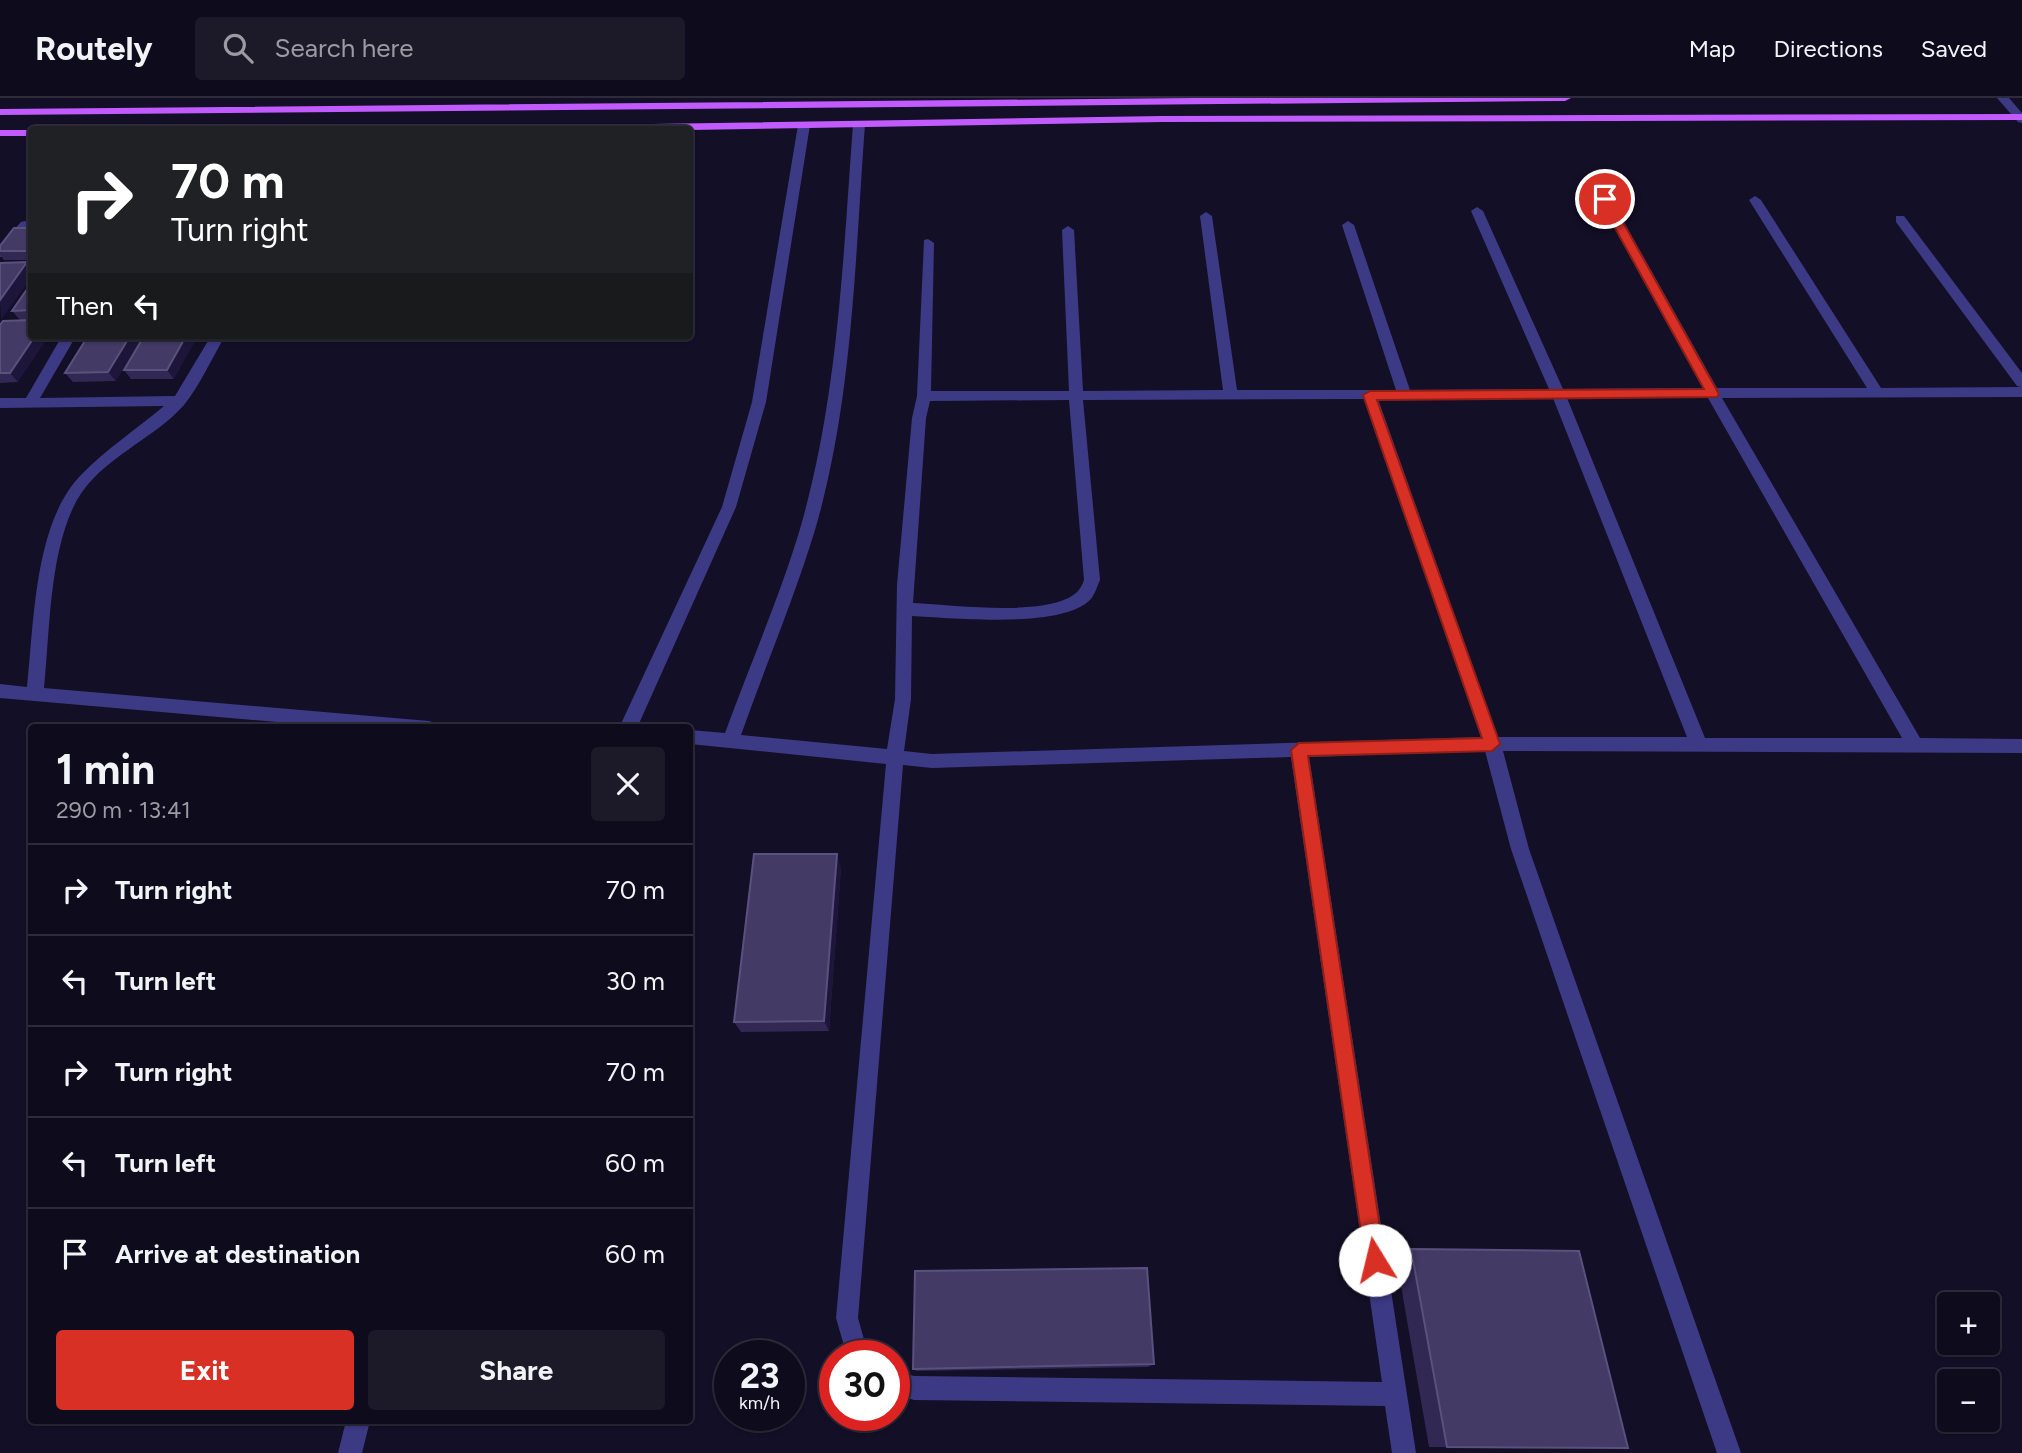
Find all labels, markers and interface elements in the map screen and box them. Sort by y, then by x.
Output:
search box [195,17,685,80]
text: Routely [35,29,153,68]
icon: search [219,29,257,67]
text: Search here [275,32,414,64]
text: Map [1689,34,1735,63]
text: Directions [1773,34,1883,63]
text: Saved [1921,34,1987,63]
text: 70 m [171,151,284,210]
icon: right [56,154,147,245]
pin [1575,169,1635,229]
icon: arrive [1586,180,1624,218]
text: Turn right [171,211,309,249]
icon: left [128,287,166,325]
text: Then [56,290,114,322]
text: 1 min [56,744,155,795]
button: close [591,747,665,821]
text: 290 m · 13:41 [56,796,191,824]
icon: right [56,871,94,909]
text: Turn right [115,874,232,906]
text: 70 m [606,874,665,906]
icon: left [56,962,94,1000]
text: Turn left [115,965,216,997]
text: 30 m [606,965,665,997]
icon: right [56,1053,94,1091]
text: Turn right [115,1056,232,1088]
text: 70 m [606,1056,665,1088]
icon: left [56,1144,94,1182]
text: Turn left [115,1147,216,1179]
text: 60 m [605,1147,665,1179]
position arrow [1338,1223,1412,1297]
icon: arrive [56,1235,94,1273]
text: Arrive at destination [115,1238,360,1270]
text: 60 m [605,1238,665,1270]
map controls [1937,1292,2000,1432]
button: + [1937,1292,2000,1355]
button: Exit [56,1330,354,1410]
button: Share [368,1330,665,1410]
speed limit sign: 30 [819,1340,910,1431]
text: 23 [740,1355,779,1397]
button: − [1937,1369,2000,1432]
text: km/h [739,1392,780,1414]

